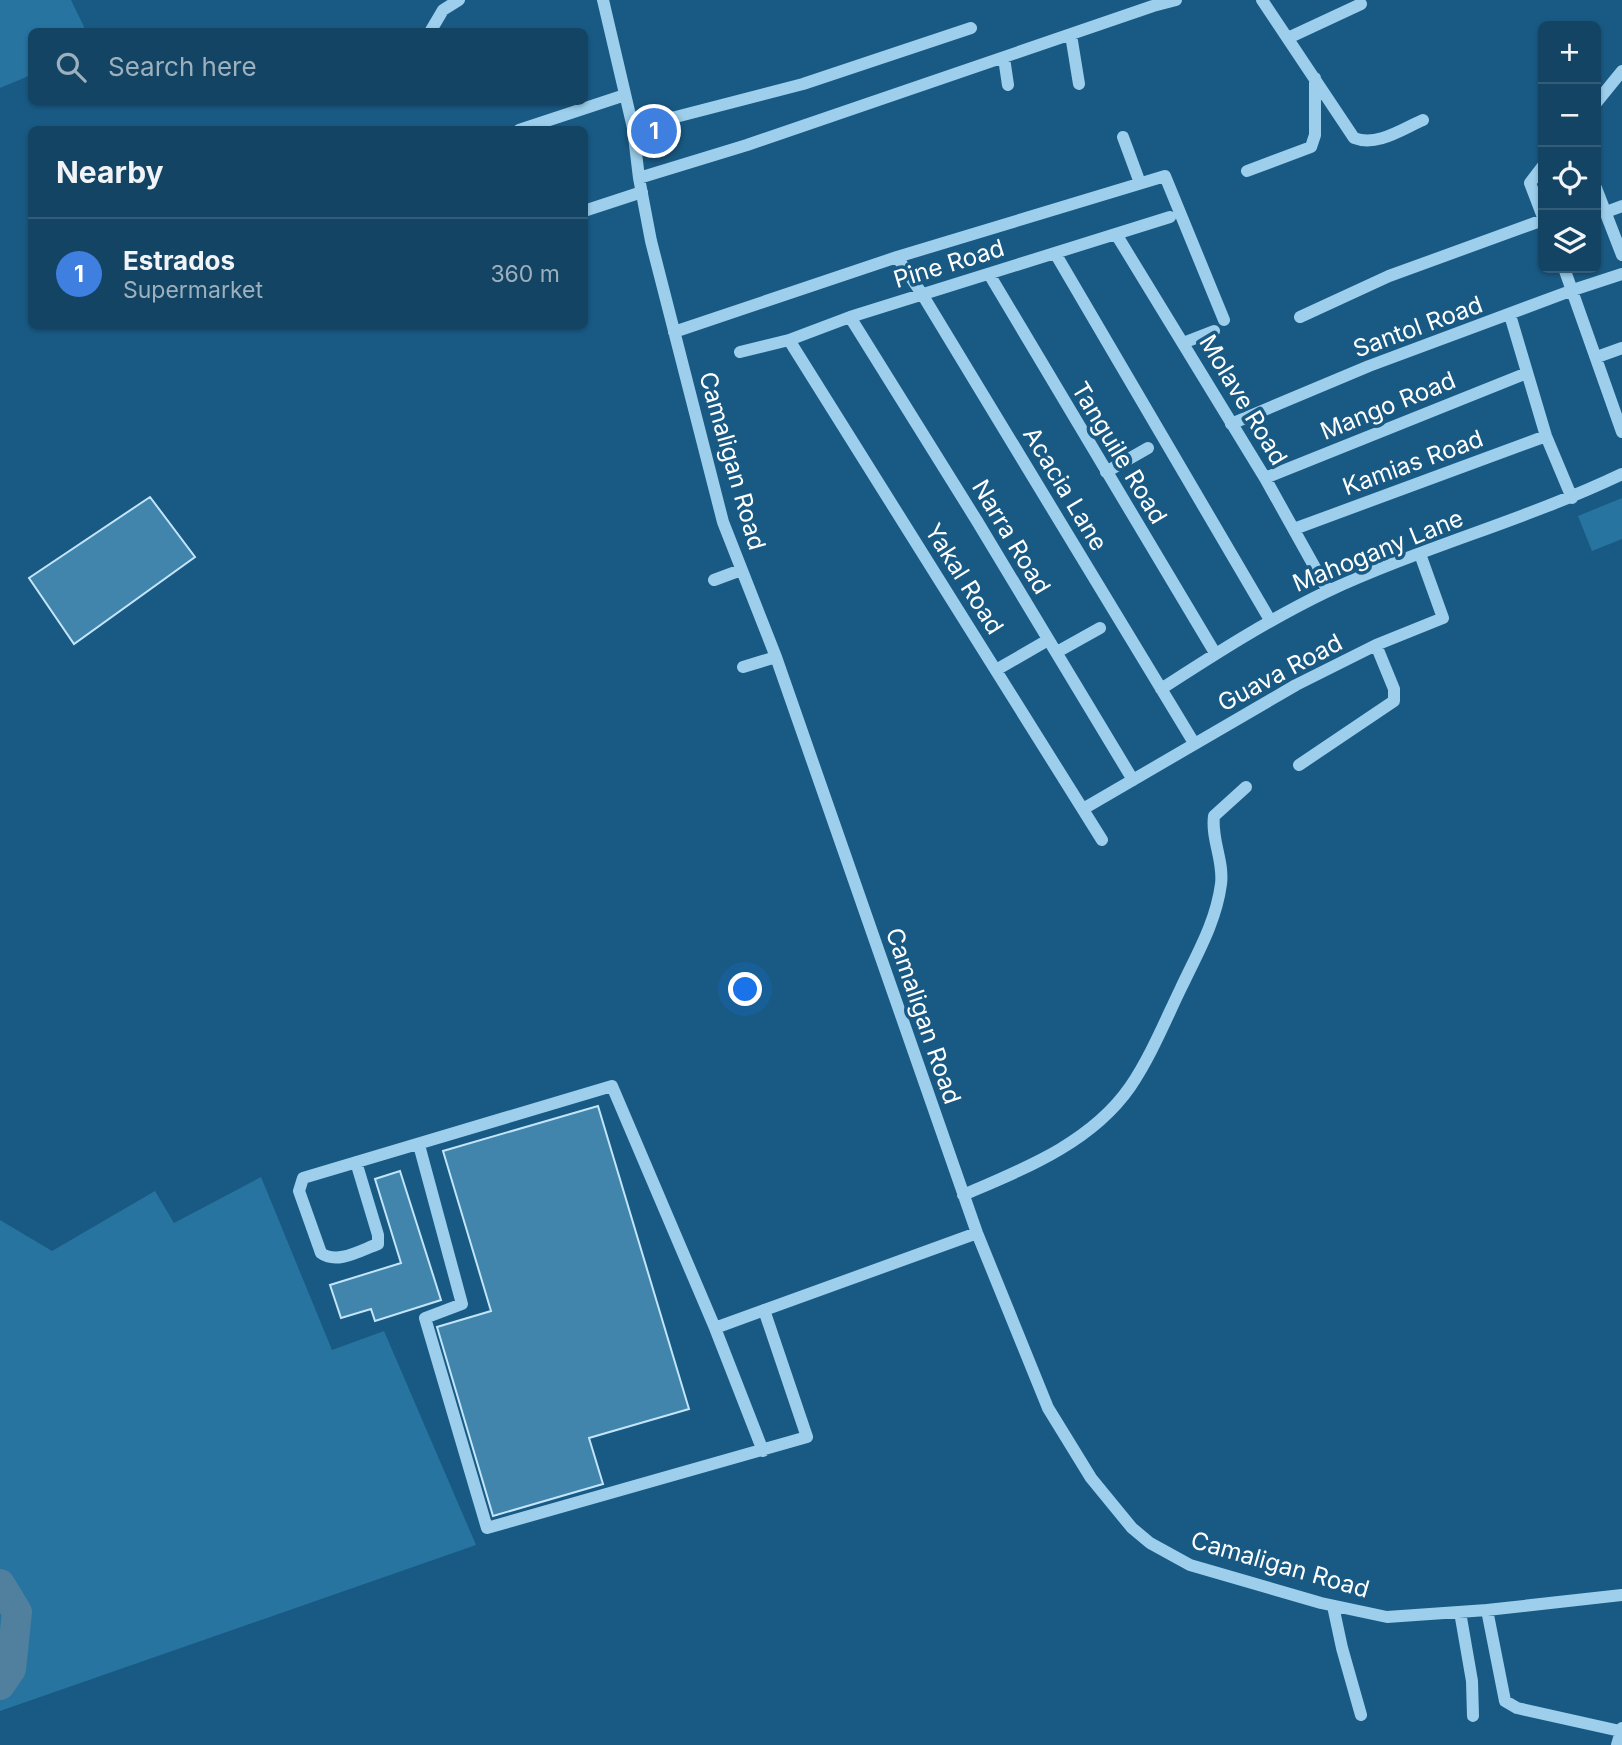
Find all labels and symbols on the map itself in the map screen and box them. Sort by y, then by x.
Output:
pin: 1 [631,105,677,157]
street label: Pine Road [890,233,1008,294]
street label: Santol Road [1349,290,1486,363]
street label: Molave Road [1193,329,1294,470]
street label: Mango Road [1316,365,1460,446]
street label: Camaligan Road [693,368,772,553]
street label: Tanguile Road [1066,376,1173,529]
street label: Acacia Lane [1017,422,1114,556]
street label: Kamias Road [1339,424,1487,501]
street label: Narra Road [966,474,1057,599]
street label: Mahogany Lane [1288,503,1467,598]
street label: Yakal Road [919,518,1010,639]
street label: Guava Road [1213,628,1347,717]
street label: Camaligan Road [880,924,967,1108]
your location [728,972,762,1006]
street label: Camaligan Road [1188,1525,1373,1604]

